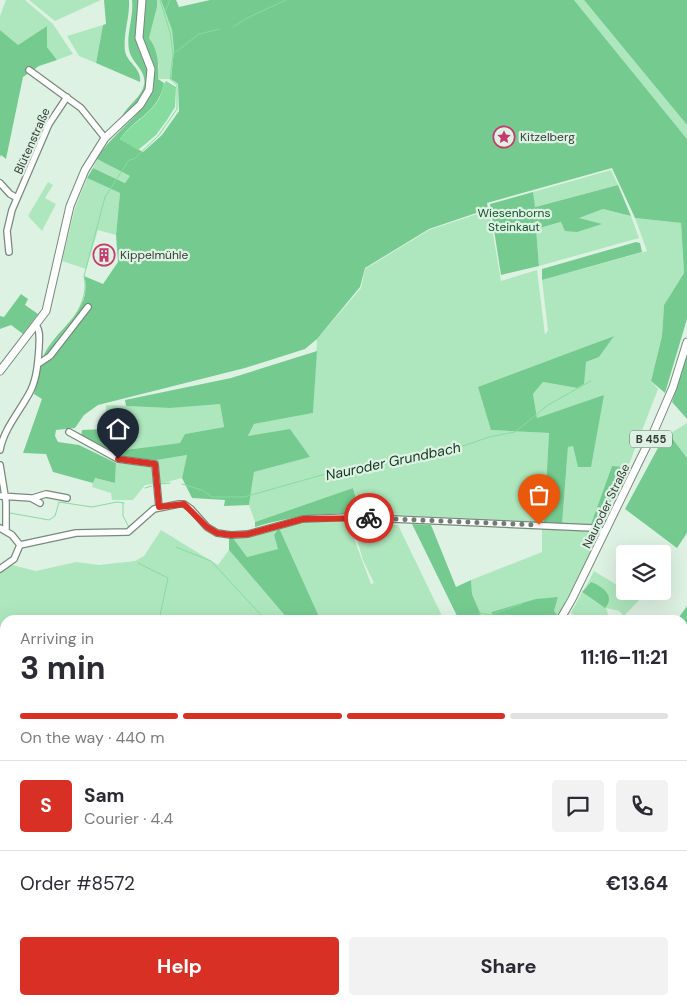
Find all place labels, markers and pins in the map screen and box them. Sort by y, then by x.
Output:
place icon: Kitzelberg [492,125,516,149]
place label: Kitzelberg [520,129,575,145]
building icon: Kippelmühle [92,243,116,267]
place label: Kippelmühle [120,247,189,263]
pin [97,408,139,459]
pin [518,474,560,525]

